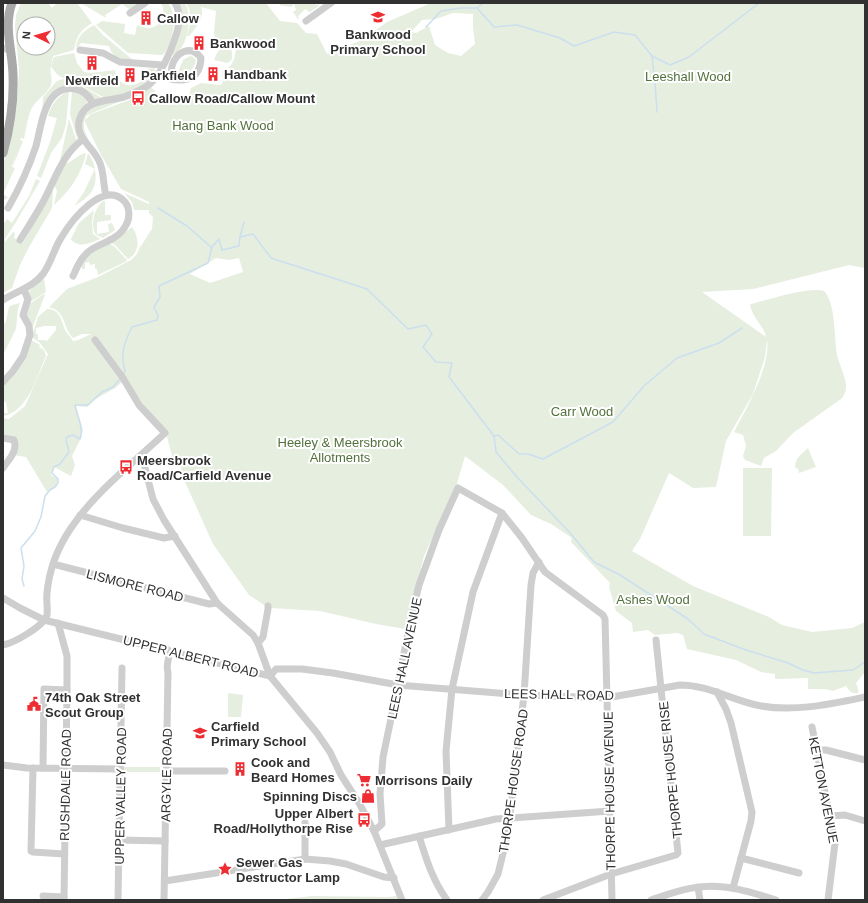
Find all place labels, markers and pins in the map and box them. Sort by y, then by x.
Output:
school or university icon: Bankwood Primary School [370,9,386,25]
building icon: Callow [138,10,154,26]
place label: Callow [157,11,200,26]
place label: Bankwood Primary School [330,27,426,57]
building icon: Bankwood [191,35,207,51]
place label: Bankwood [210,36,276,51]
building icon: Newfield [84,55,100,71]
building icon: Handbank [205,66,221,82]
building icon: Parkfield [122,67,138,83]
place label: Handbank [224,67,288,82]
place label: Parkfield [141,68,196,83]
place label: Newfield [65,73,119,88]
bus stop icon: Callow Road/Callow Mount [130,90,146,106]
place label: Callow Road/Callow Mount [149,91,316,106]
place label: Meersbrook Road/Carfield Avenue [137,453,271,483]
bus stop icon: Meersbrook Road/Carfield Avenue [118,459,134,475]
place label: 74th Oak Street Scout Group [45,690,141,720]
public building icon: 74th Oak Street Scout Group [26,696,42,712]
place label: Carfield Primary School [211,719,306,749]
school or university icon: Carfield Primary School [192,725,208,741]
place label: Cook and Beard Homes [251,755,335,785]
building icon: Cook and Beard Homes [232,761,248,777]
supermarket icon: Morrisons Daily [356,772,372,788]
place label: Morrisons Daily [375,773,473,788]
shop icon: Spinning Discs [360,788,376,804]
place label: Spinning Discs [263,789,357,804]
place label: Upper Albert Road/Hollythorpe Rise [214,806,354,836]
bus stop icon: Upper Albert Road/Hollythorpe Rise [356,812,372,828]
place label: Sewer Gas Destructor Lamp [236,855,340,885]
place icon: Sewer Gas Destructor Lamp [217,861,233,877]

